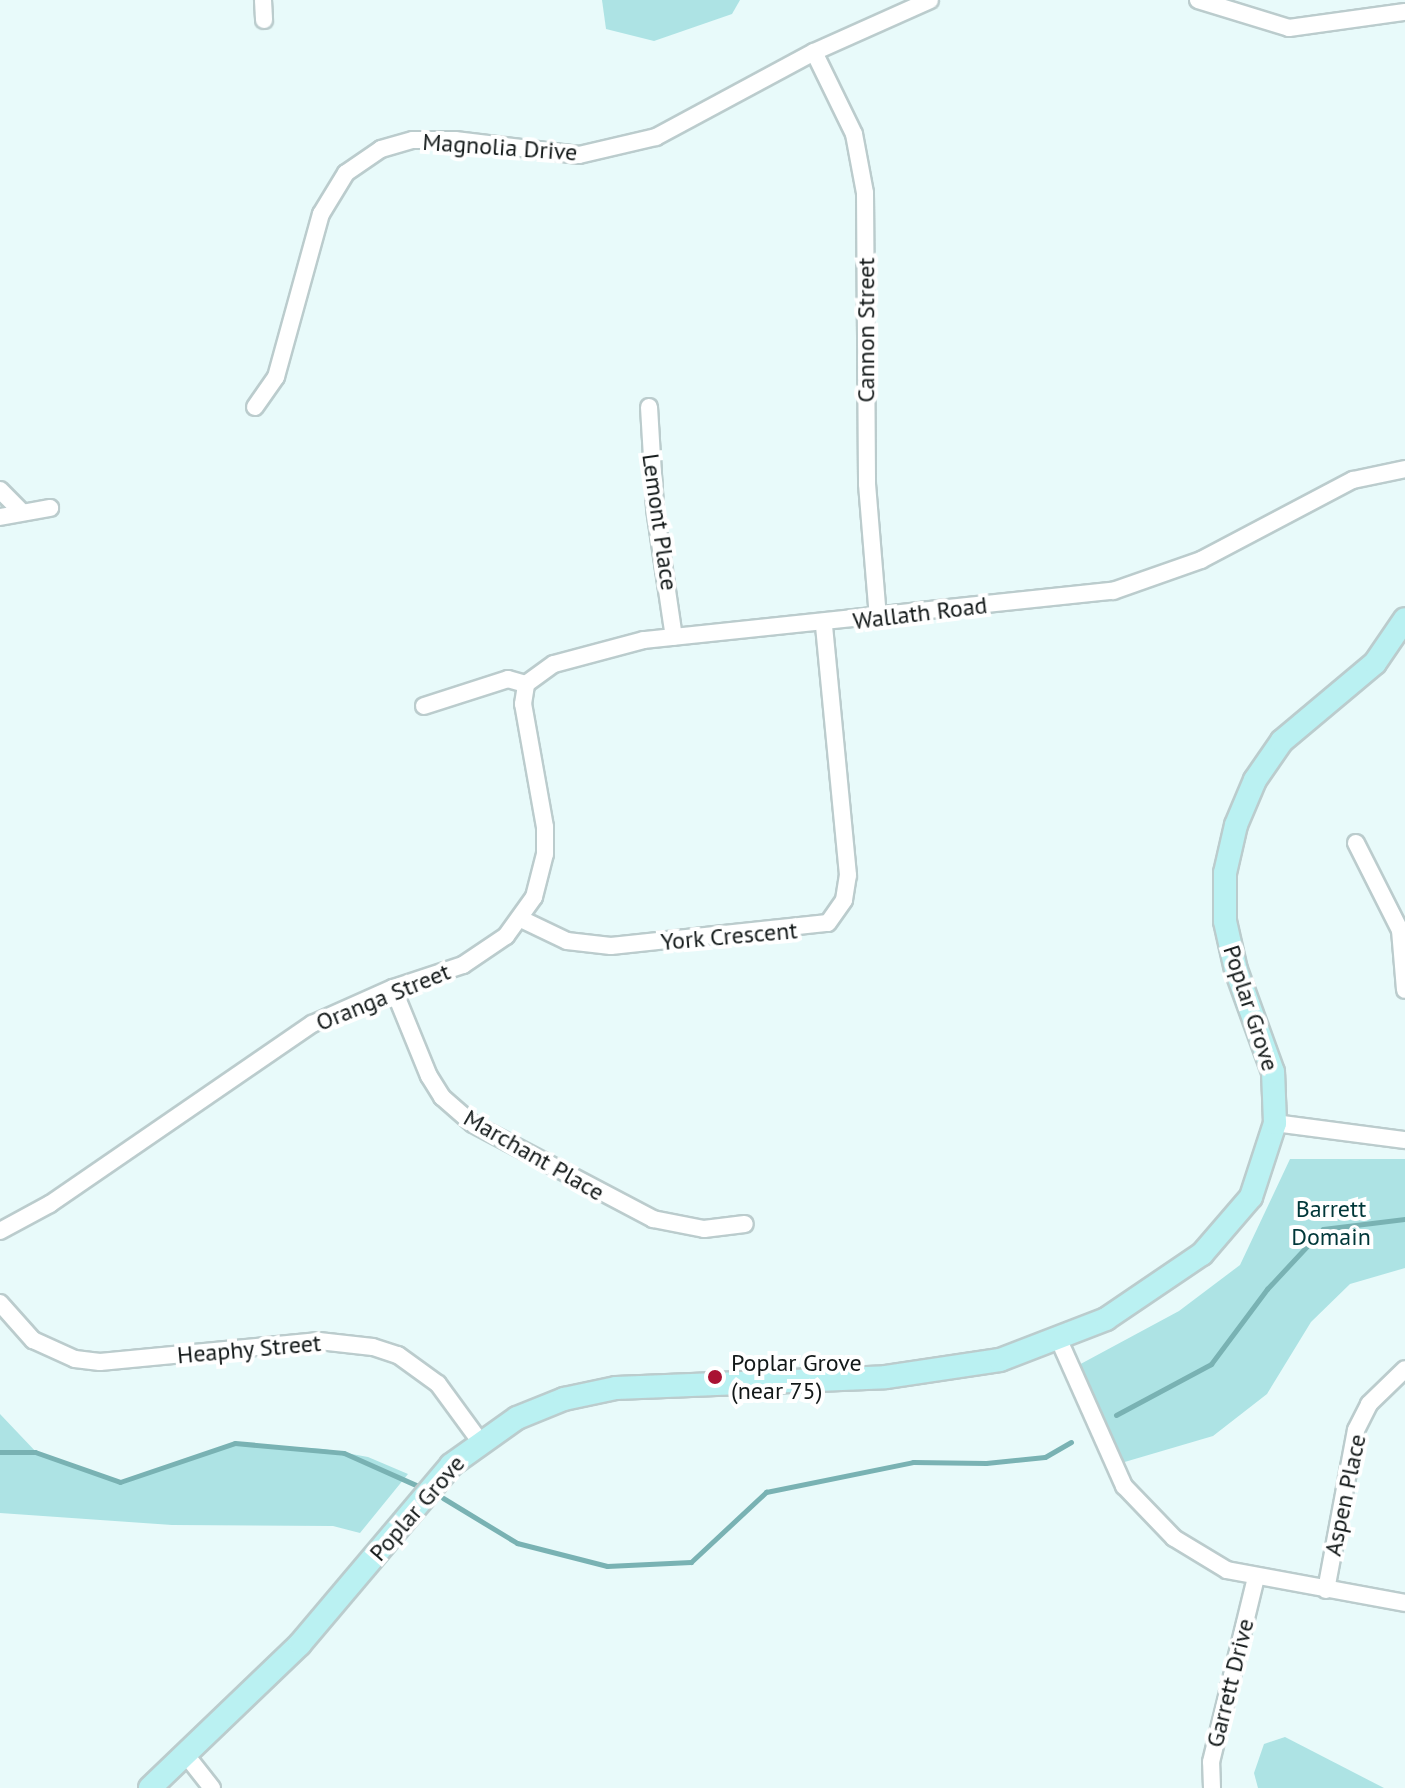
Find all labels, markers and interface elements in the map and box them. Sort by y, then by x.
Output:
street label: Magnolia Drive [422,127,578,167]
street label: Cannon Street [852,257,880,403]
street label: Lemont Place [636,452,684,592]
street label: Wallath Road [851,590,989,636]
street label: York Crescent [659,916,799,956]
street label: Poplar Grove [1217,941,1285,1075]
street label: Oranga Street [312,957,454,1037]
street label: Marchant Place [459,1103,609,1207]
park label: Barrett Domain [1291,1195,1371,1251]
street label: Heaphy Street [175,1328,323,1370]
place label: Poplar Grove (near 75) [731,1349,862,1405]
marker: Poplar Grove (near 75) [706,1368,724,1386]
street label: Aspen Place [1318,1432,1372,1558]
street label: Poplar Grove [363,1449,471,1567]
street label: Garrett Drive [1200,1616,1260,1750]

